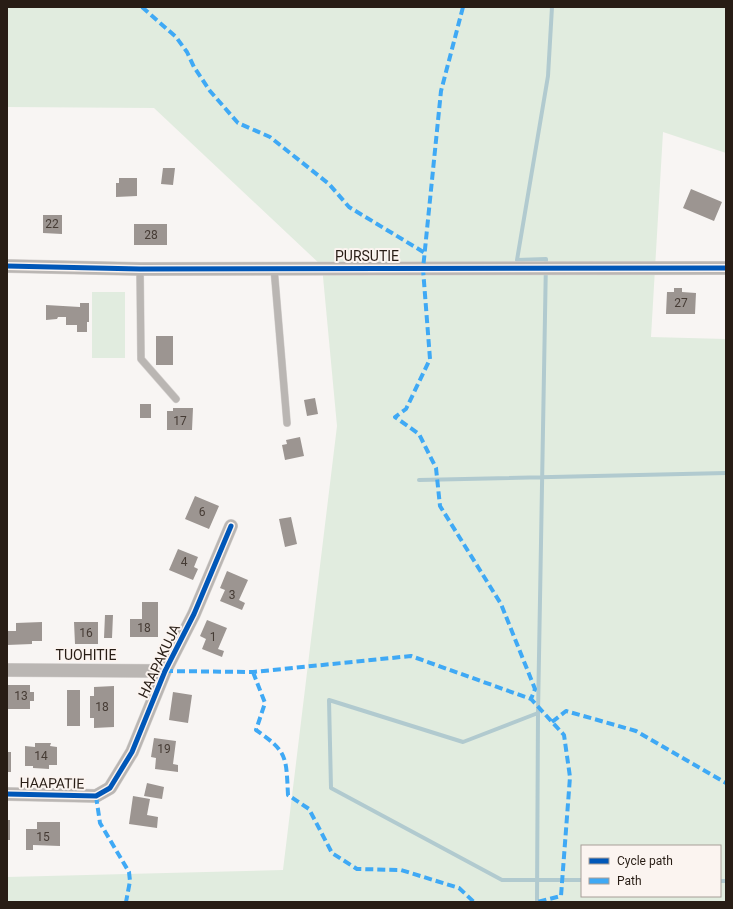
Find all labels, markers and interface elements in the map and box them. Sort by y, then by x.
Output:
house number: 22 [45,217,59,231]
house number: 28 [144,228,158,242]
street label: PURSUTIE [335,248,399,264]
house number: 27 [674,296,688,310]
house number: 17 [173,414,187,428]
house number: 6 [199,505,206,519]
house number: 4 [181,555,188,569]
house number: 3 [229,588,235,602]
street label: HAAPAKUJA [135,621,183,701]
house number: 18 [137,621,151,635]
house number: 16 [79,626,93,640]
house number: 1 [210,630,216,644]
street label: TUOHITIE [56,647,116,663]
house number: 13 [14,689,28,703]
house number: 18 [95,700,109,714]
house number: 19 [157,742,171,756]
house number: 14 [34,749,48,763]
street label: HAAPATIE [20,774,84,792]
house number: 15 [36,830,50,844]
legend [581,845,721,897]
text: Cycle path [617,854,673,868]
text: Path [617,874,642,888]

